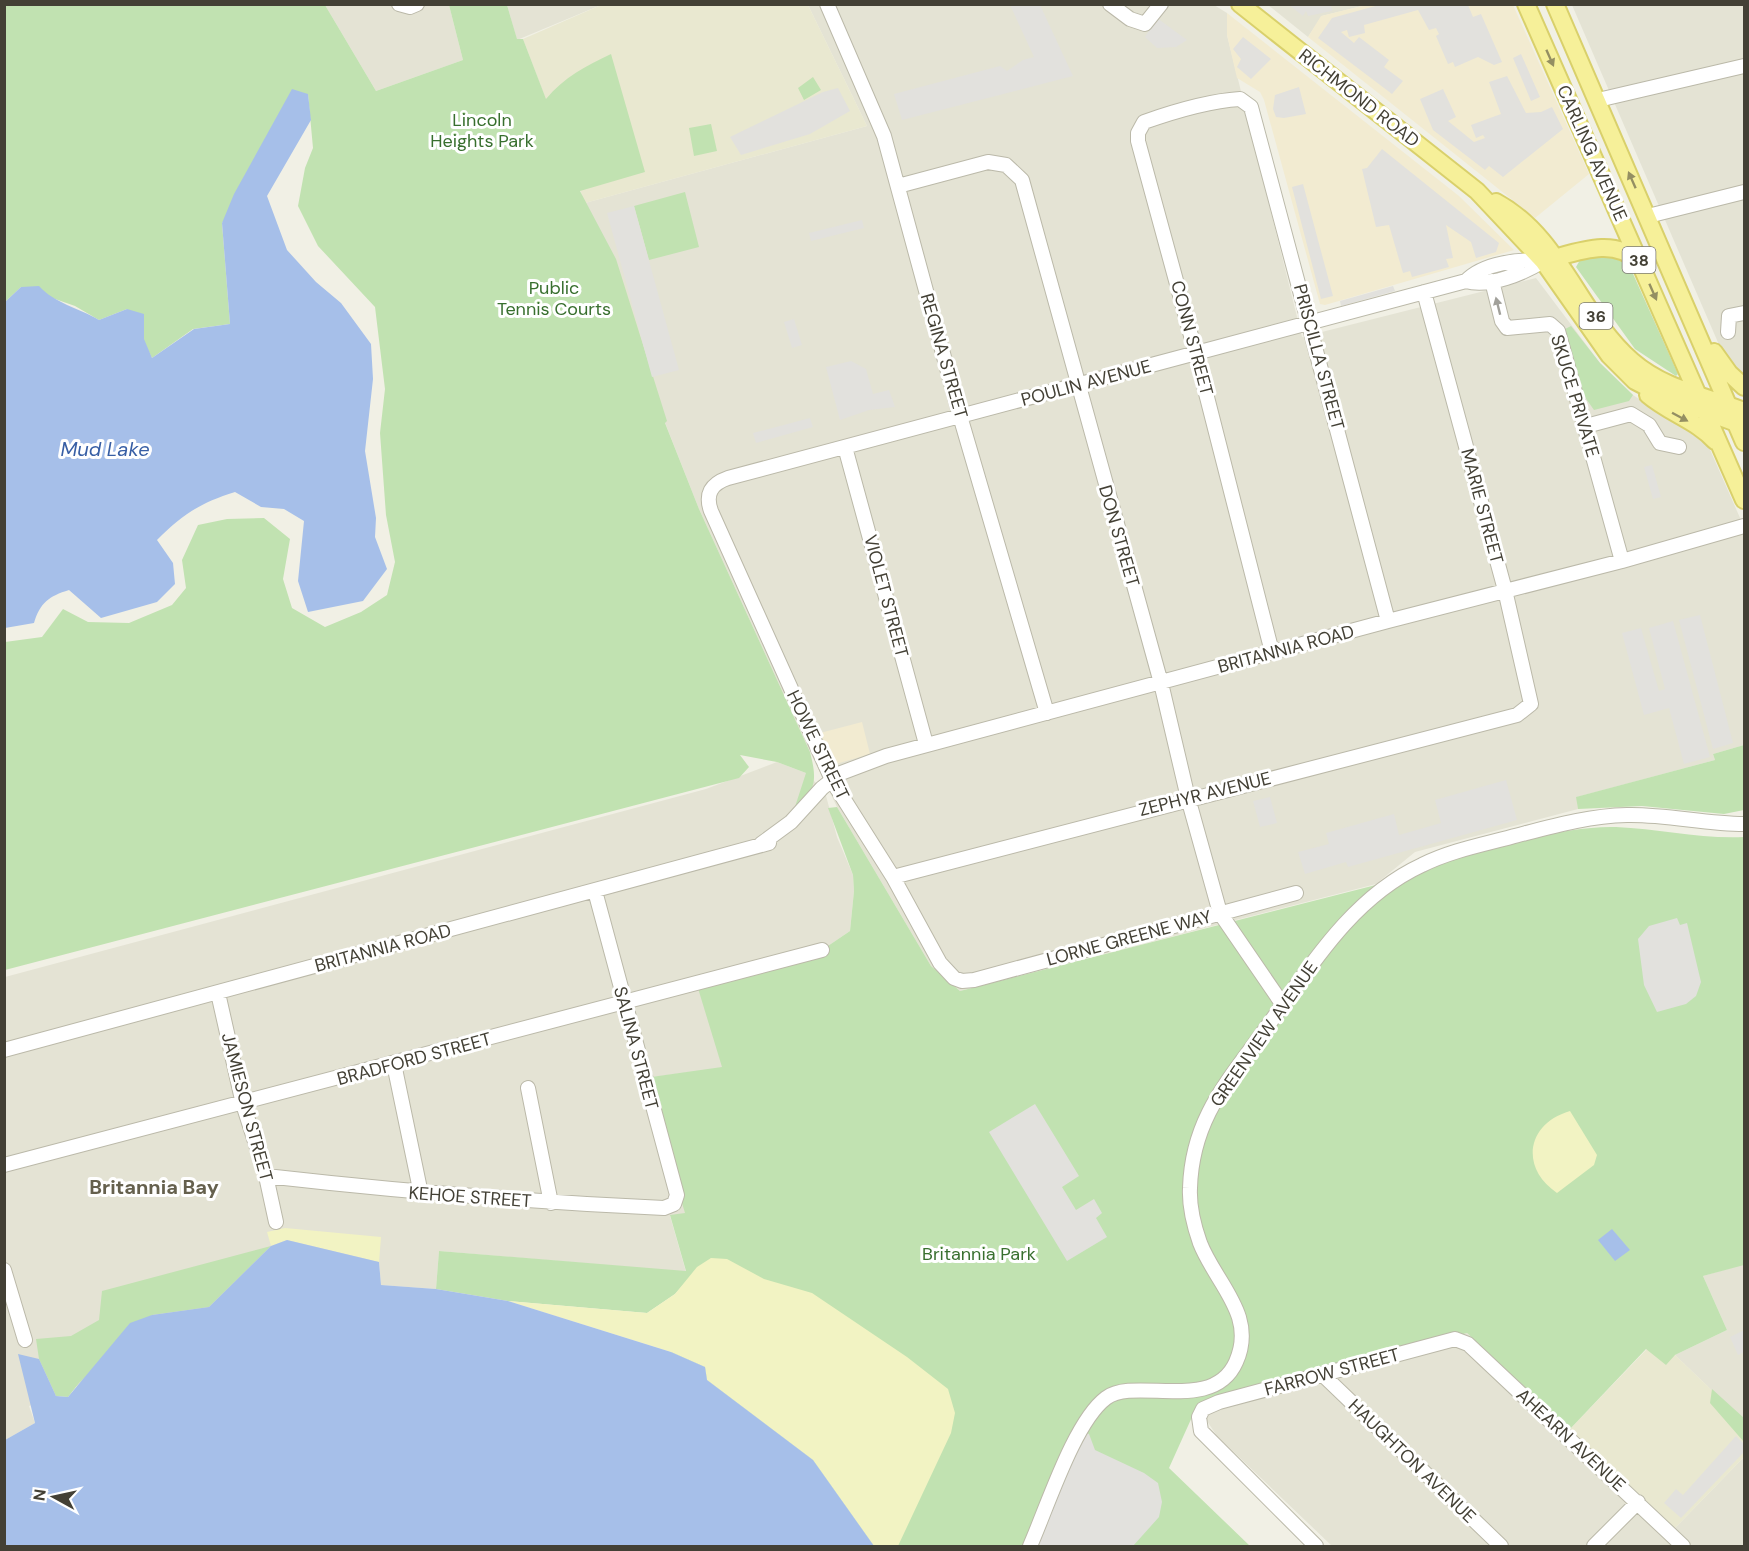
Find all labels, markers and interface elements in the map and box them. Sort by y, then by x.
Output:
street label: RICHMOND ROAD [1294,43,1424,153]
one-way arrow [1546,49,1555,67]
street label: CARLING AVENUE [1551,81,1633,225]
park label: Lincoln Heights Park [430,108,534,153]
one-way arrow [1627,170,1637,188]
road number: 38 [1622,247,1656,273]
park label: Public Tennis Courts [497,276,611,321]
street label: CONN STREET [1165,278,1219,398]
street label: PRISCILLA STREET [1288,281,1350,433]
one-way arrow [1649,283,1658,301]
street label: REGINA STREET [915,291,973,421]
one-way arrow [1493,297,1502,315]
road number: 36 [1580,303,1612,329]
street label: SKUCE PRIVATE [1545,332,1605,460]
street label: POULIN AVENUE [1018,354,1154,412]
one-way arrow [1672,412,1689,422]
water label: Mud Lake [60,436,150,462]
street label: MARIE STREET [1455,446,1509,566]
street label: DON STREET [1093,482,1145,590]
street label: VIOLET STREET [858,532,914,660]
street label: BRITANNIA ROAD [1215,619,1357,679]
street label: HOWE STREET [781,686,855,804]
street label: ZEPHYR AVENUE [1136,766,1274,822]
street label: LORNE GREENE WAY [1044,904,1215,972]
street label: BRITANNIA ROAD [312,918,454,978]
street label: GREENVIEW AVENUE [1205,956,1323,1112]
street label: SALINA STREET [608,984,664,1112]
street label: BRADFORD STREET [334,1027,494,1091]
street label: JAMIESON STREET [216,1030,278,1184]
district label: Britannia Bay [89,1174,219,1200]
street label: KEHOE STREET [408,1181,532,1213]
park label: Britannia Park [922,1242,1036,1266]
street label: FARROW STREET [1262,1342,1402,1402]
street label: AHEARN AVENUE [1511,1383,1631,1497]
street label: HAUGHTON AVENUE [1343,1394,1481,1528]
north arrow [24,1467,84,1527]
text: N [28,1488,51,1502]

